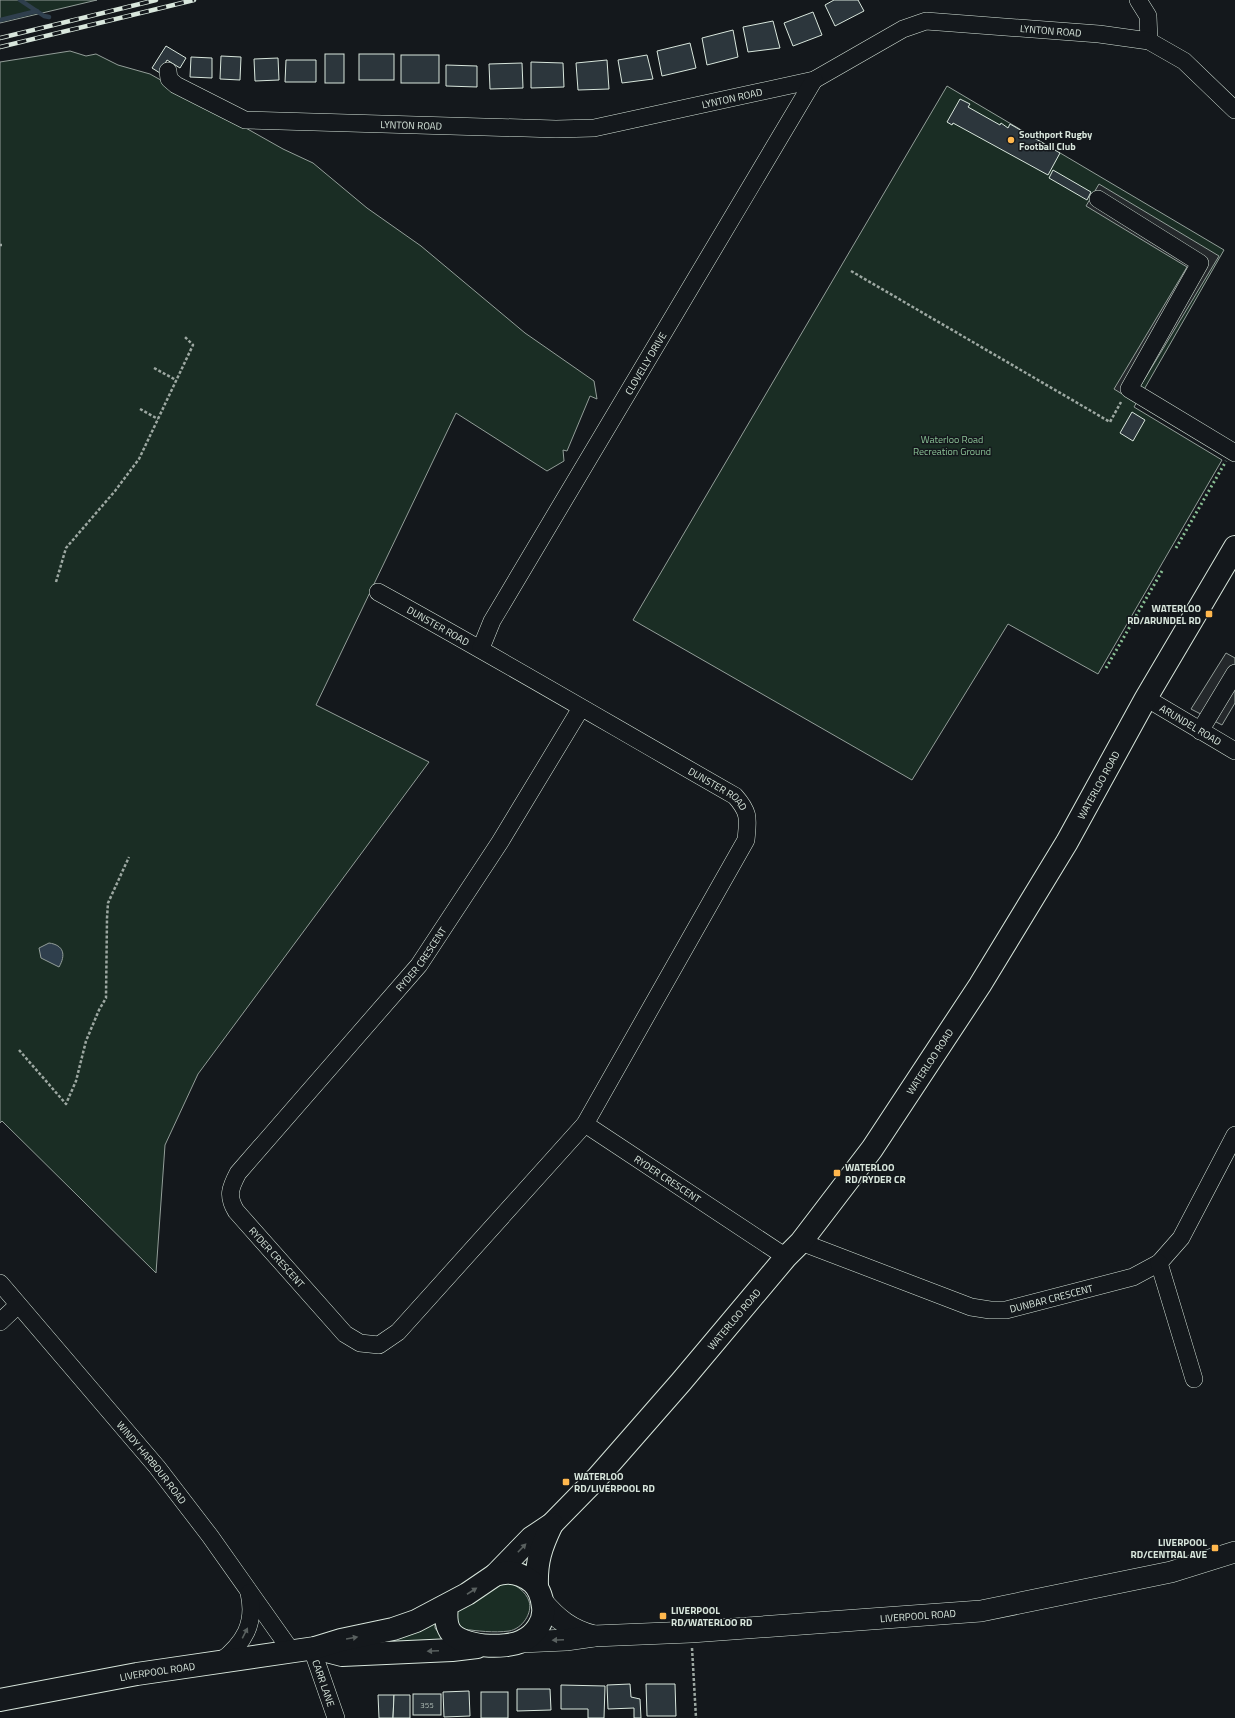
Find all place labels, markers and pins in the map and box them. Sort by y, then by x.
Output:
place label: Southport Rugby Football Club [1019,127,1092,154]
marker: Southport Rugby Football Club [1006,135,1016,145]
place label: WATERLOO RD/ARUNDEL RD [1127,601,1201,628]
marker: WATERLOO RD/ARUNDEL RD [1204,609,1214,619]
place label: WATERLOO RD/RYDER CR [845,1160,906,1187]
marker: WATERLOO RD/RYDER CR [832,1168,842,1178]
place label: WATERLOO RD/LIVERPOOL RD [574,1469,655,1496]
marker: WATERLOO RD/LIVERPOOL RD [561,1477,571,1487]
place label: LIVERPOOL RD/CENTRAL AVE [1130,1535,1207,1562]
marker: LIVERPOOL RD/CENTRAL AVE [1210,1543,1220,1553]
place label: LIVERPOOL RD/WATERLOO RD [671,1603,752,1630]
marker: LIVERPOOL RD/WATERLOO RD [658,1611,668,1621]

